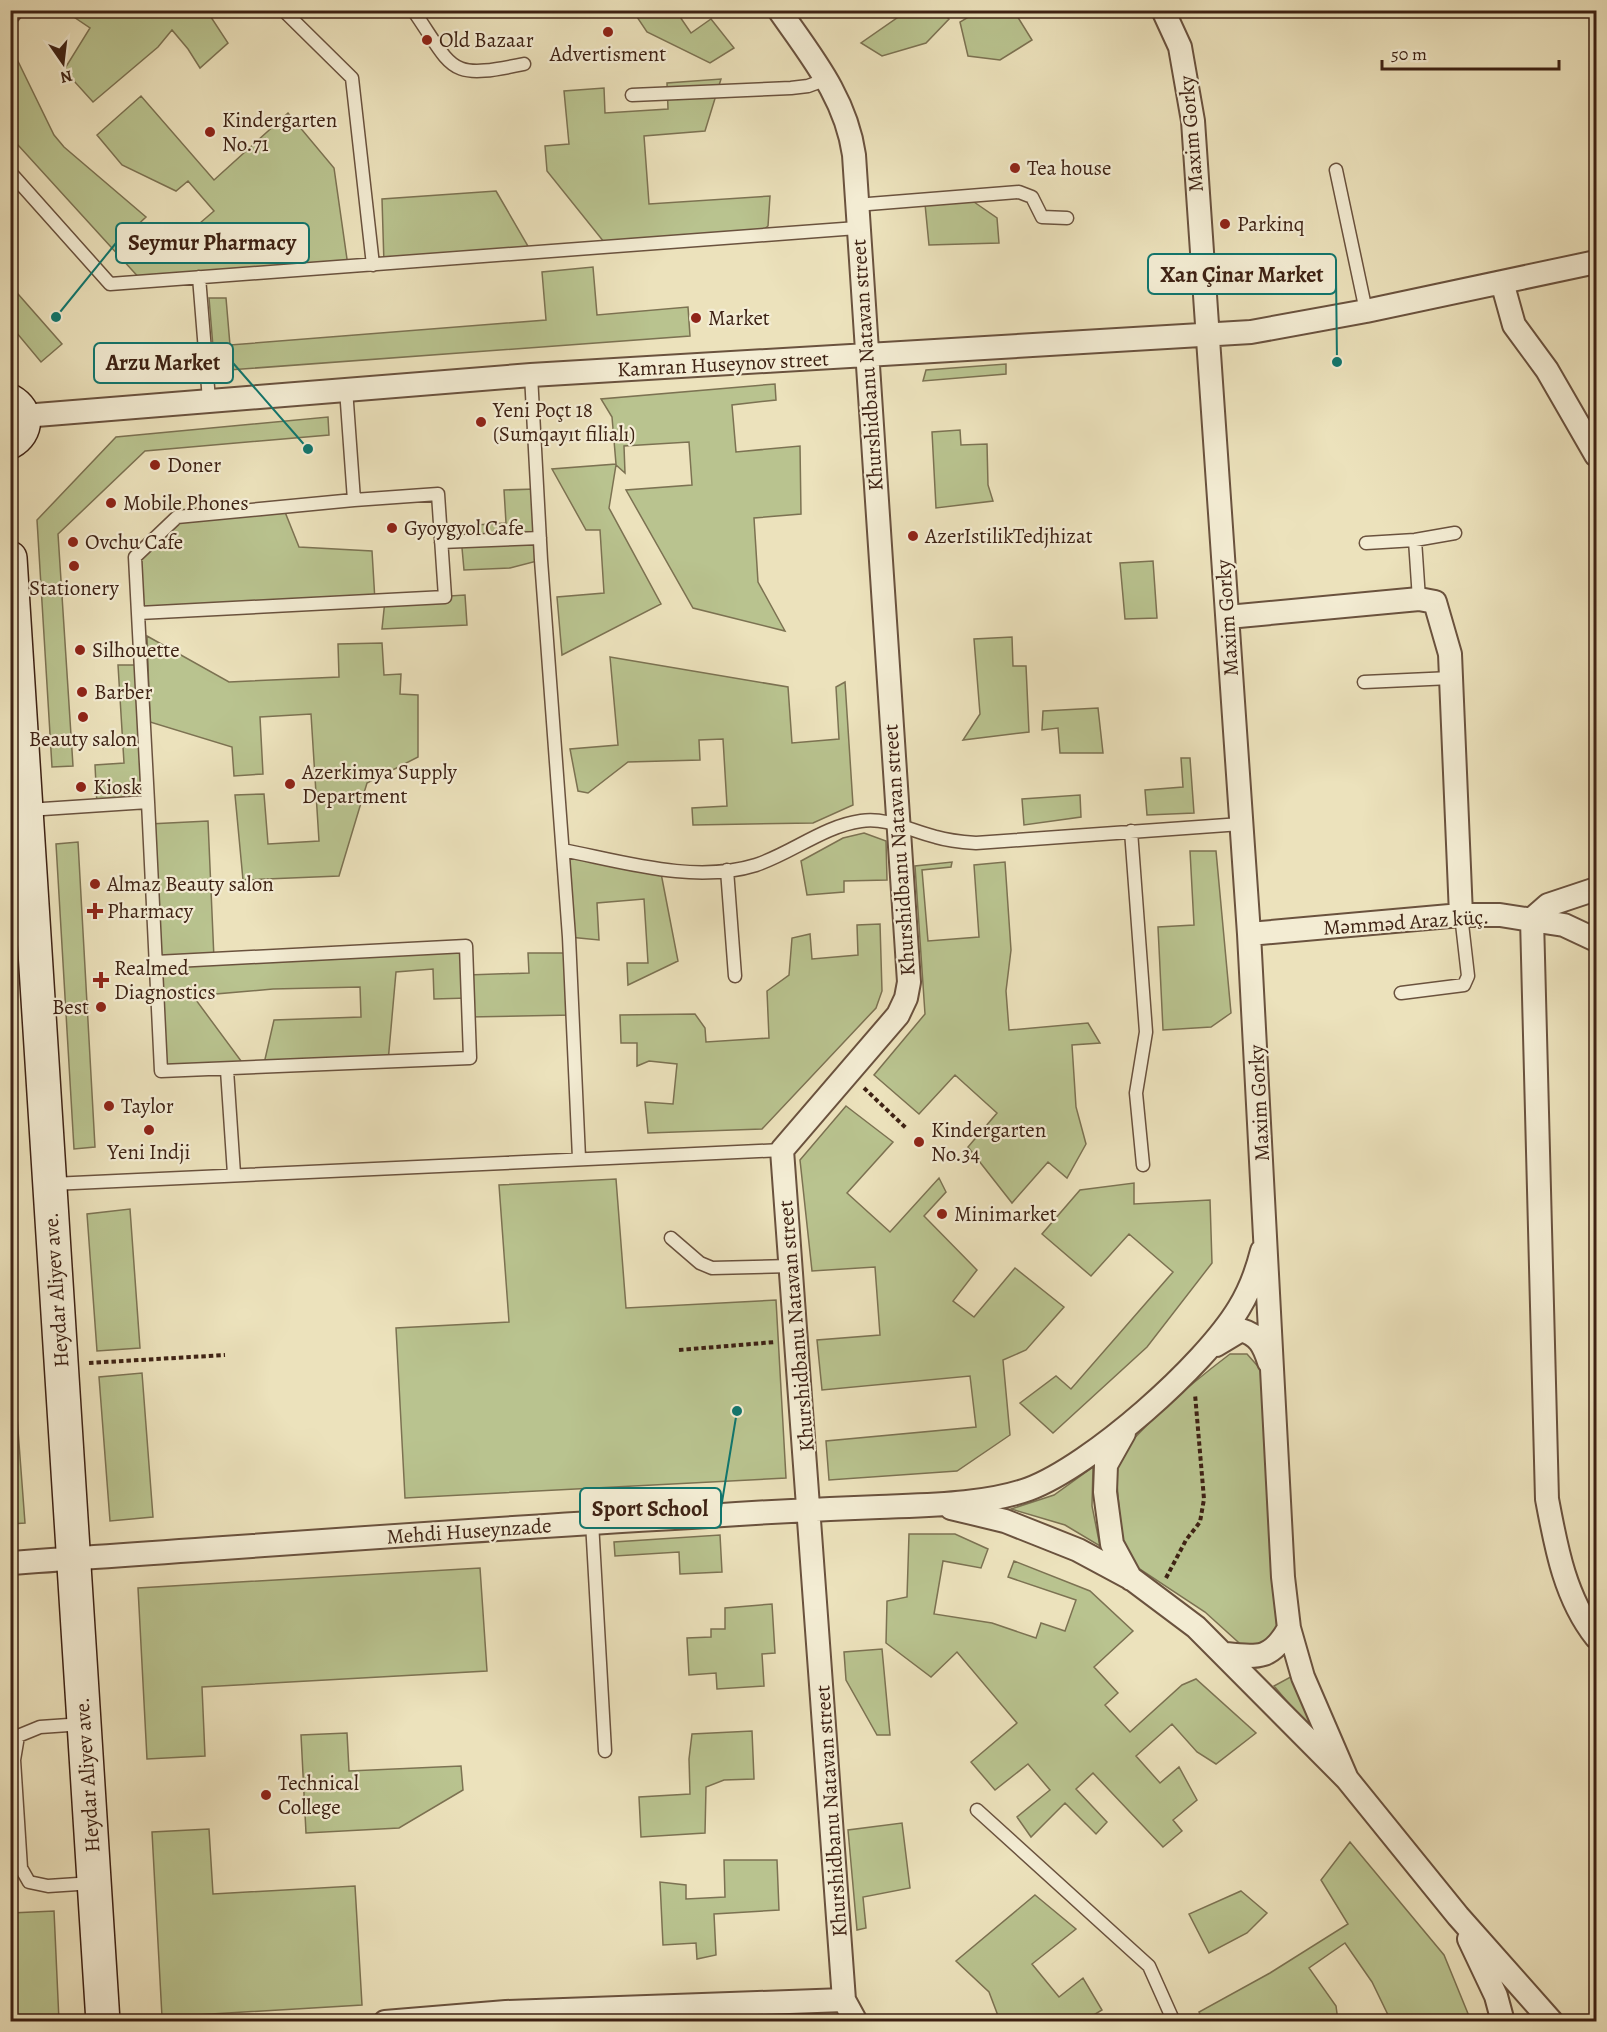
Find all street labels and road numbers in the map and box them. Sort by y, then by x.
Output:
street label: Maxim Gorky [1172,74,1210,193]
street label: Khurshidbanu Natavan street [844,238,890,492]
street label: Kamran Huseynov street [616,344,830,384]
street label: Maxim Gorky [1209,558,1245,677]
street label: Khurshidbanu Natavan street [876,723,922,977]
street label: Məmməd Araz küç. [1322,902,1490,942]
street label: Maxim Gorky [1242,1043,1276,1162]
street label: Khurshidbanu Natavan street [771,1199,821,1453]
street label: Heydar Aliyev ave. [37,1211,75,1369]
street label: Mehdi Huseynzade [386,1511,552,1551]
street label: Khurshidbanu Natavan street [808,1684,854,1938]
street label: Heydar Aliyev ave. [68,1696,106,1854]

